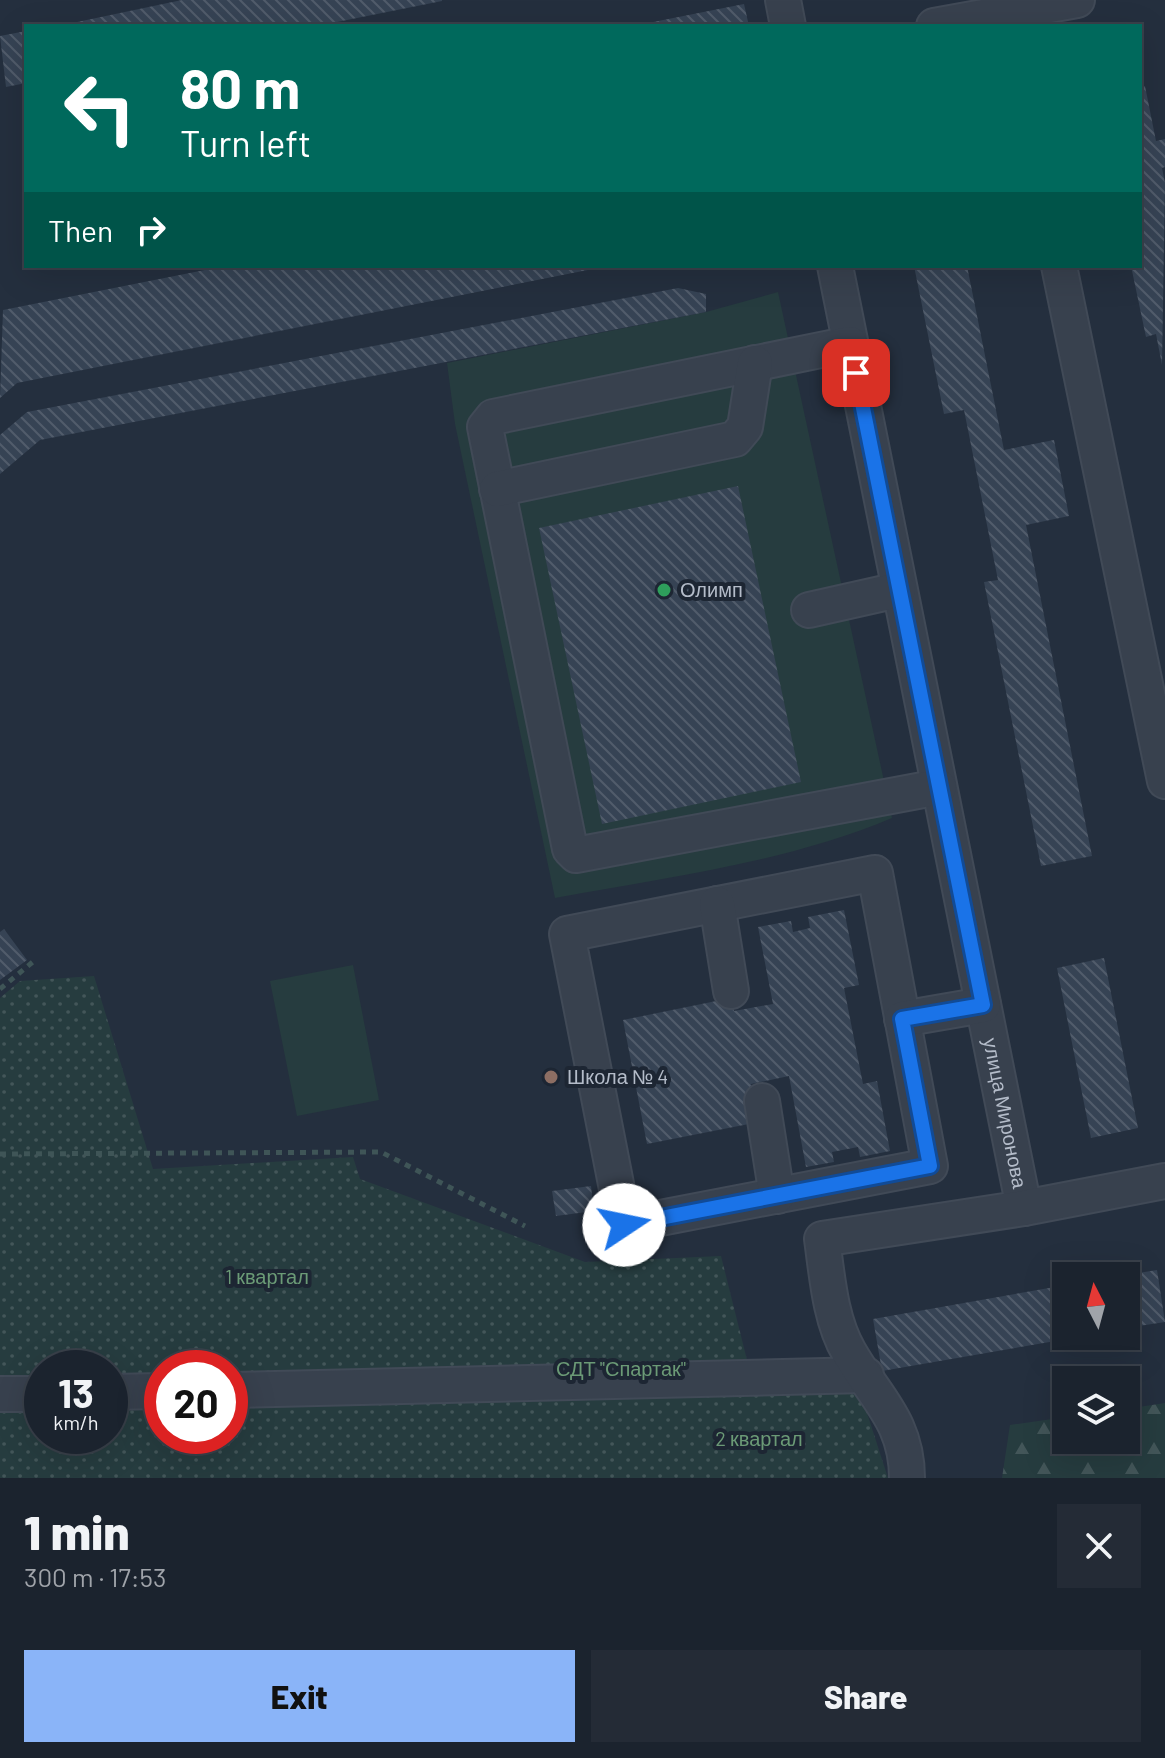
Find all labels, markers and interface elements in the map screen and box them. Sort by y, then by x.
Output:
text: 80 m [180,53,300,120]
icon: left [48,56,152,160]
text: Turn left [180,121,311,164]
icon: right [129,208,173,252]
text: Then [48,212,113,248]
pin [822,339,890,407]
icon: arrive [834,351,878,395]
place label: Олимп [680,577,743,601]
marker: Олимп [655,581,673,599]
street label: улица Миронова [979,1036,1033,1191]
place label: Школа № 4 [567,1064,668,1088]
marker: Школа № 4 [542,1068,560,1086]
position arrow [582,1183,666,1267]
north arrow [1052,1262,1140,1350]
map controls [1052,1262,1140,1454]
park label: 1 квартал [225,1264,309,1288]
speed limit sign: 20 [144,1350,248,1454]
park label: СДТ "Спартак" [556,1356,686,1380]
button: layers [1052,1366,1140,1454]
text: 13 [58,1368,94,1416]
text: km/h [53,1410,99,1434]
park label: 2 квартал [715,1426,803,1450]
text: 1 min [24,1502,130,1560]
button: close [1057,1504,1141,1588]
text: 300 m · 17:53 [24,1561,166,1592]
button: Exit [24,1650,575,1742]
button: Share [591,1650,1141,1742]

